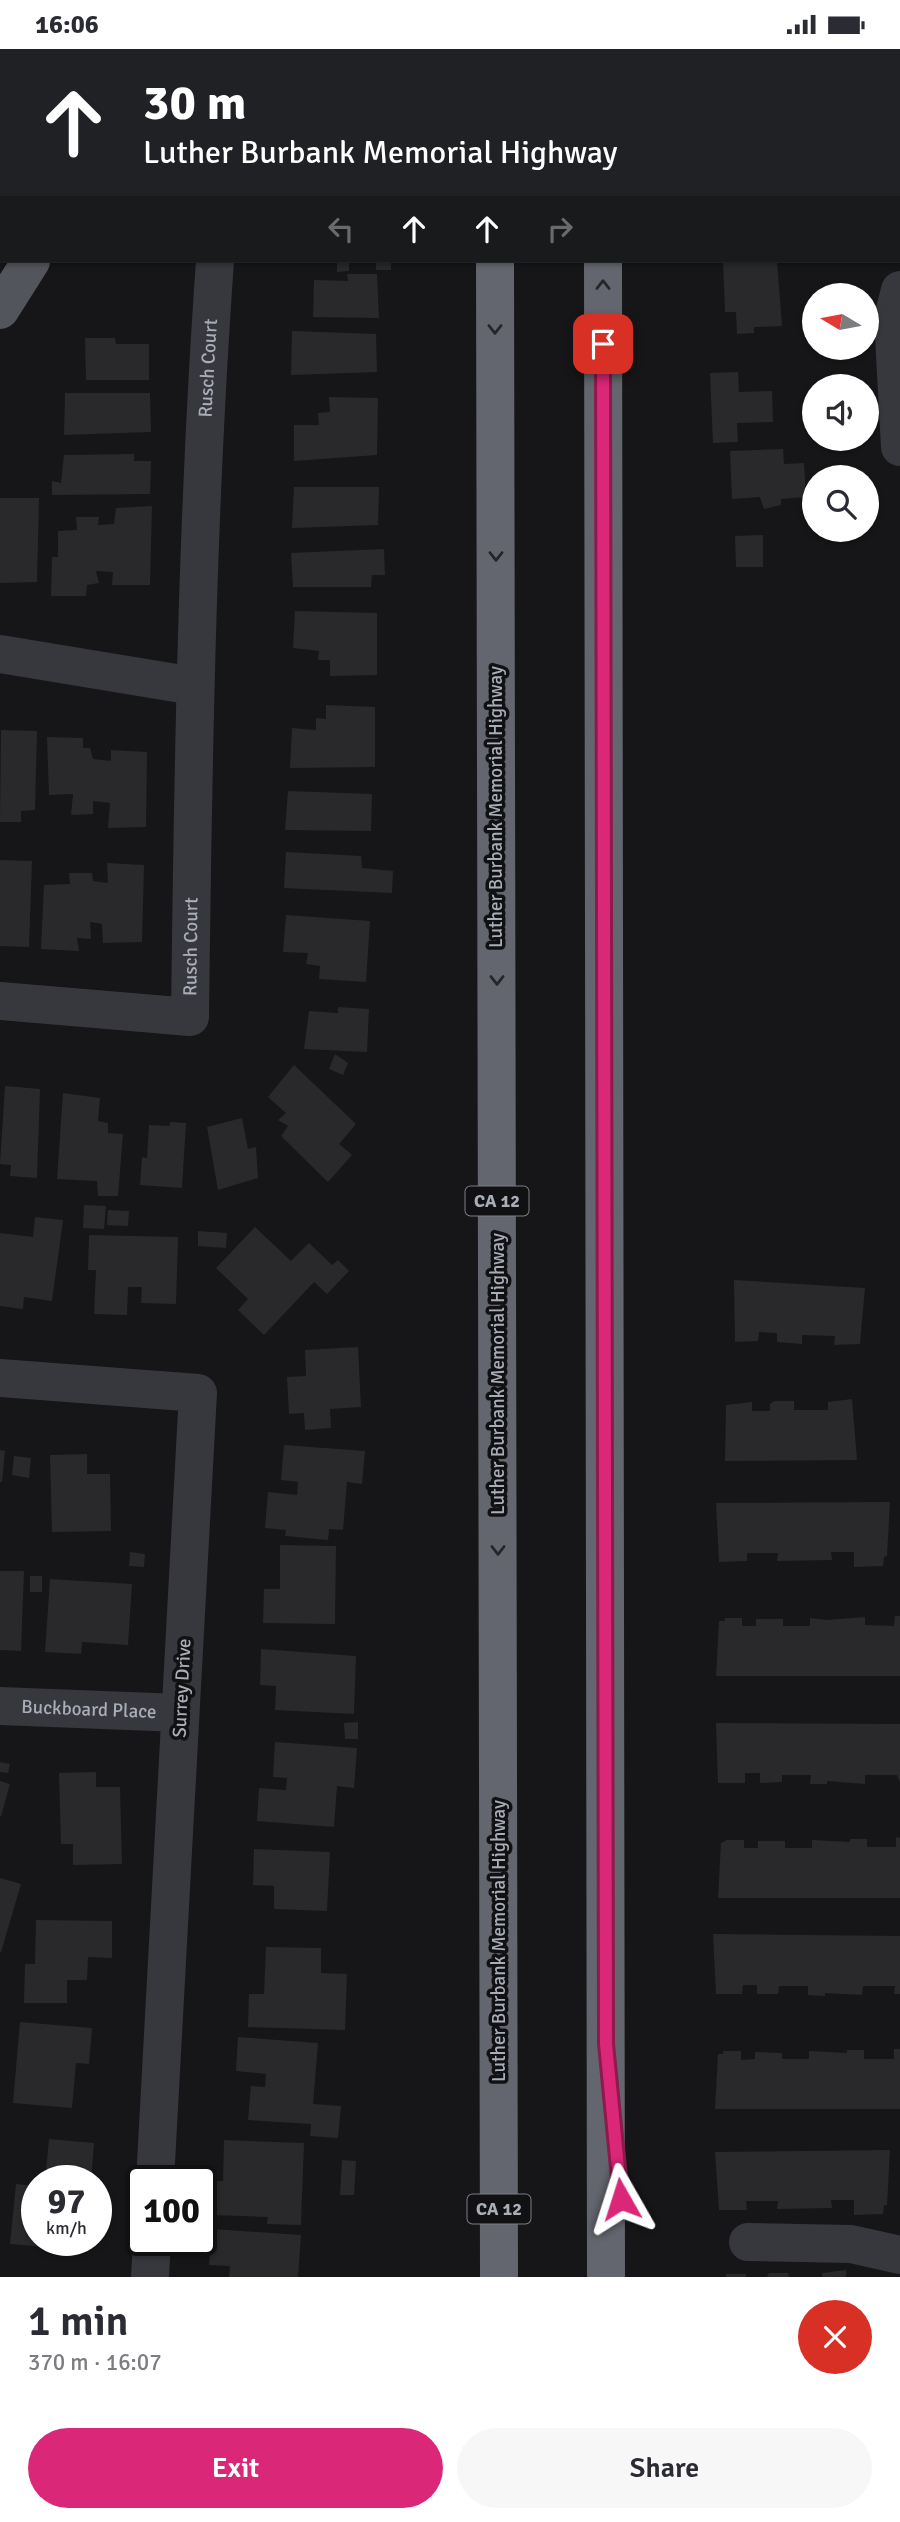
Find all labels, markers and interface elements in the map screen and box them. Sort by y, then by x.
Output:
text: 16:06 [35,9,99,41]
text: 30 m [143,73,246,133]
icon: ahead [28,77,119,168]
text: Luther Burbank Memorial Highway [143,133,618,172]
icon: left [322,210,360,248]
icon: ahead [395,210,433,248]
icon: ahead [468,210,506,248]
icon: right [541,210,579,248]
one-way arrow [595,280,611,290]
north arrow [802,283,878,361]
map controls [802,283,879,542]
pin [573,314,633,374]
street label: Rusch Court [194,318,223,418]
one-way arrow [487,324,503,335]
icon: arrive [584,325,622,363]
button: sound [802,374,879,451]
button: search [802,465,879,542]
one-way arrow [488,552,504,562]
street label: Luther Burbank Memorial Highway [484,666,508,948]
street label: Rusch Court [178,897,204,996]
one-way arrow [489,975,505,986]
road number: CA 12 [466,1187,528,1216]
street label: Luther Burbank Memorial Highway [486,1233,510,1515]
one-way arrow [490,1546,506,1556]
street label: Surrey Drive [167,1638,197,1738]
street label: Buckboard Place [21,1695,157,1724]
street label: Luther Burbank Memorial Highway [487,1800,511,2082]
position arrow [584,2162,658,2236]
speed limit sign: 100 [126,2165,217,2256]
text: 97 [48,2180,85,2223]
road number: CA 12 [468,2195,530,2223]
text: km/h [46,2217,87,2239]
text: 1 min [28,2296,129,2347]
button: close [798,2300,872,2374]
text: 370 m · 16:07 [28,2348,162,2377]
button: Exit [28,2428,443,2508]
button: Share [457,2428,872,2508]

